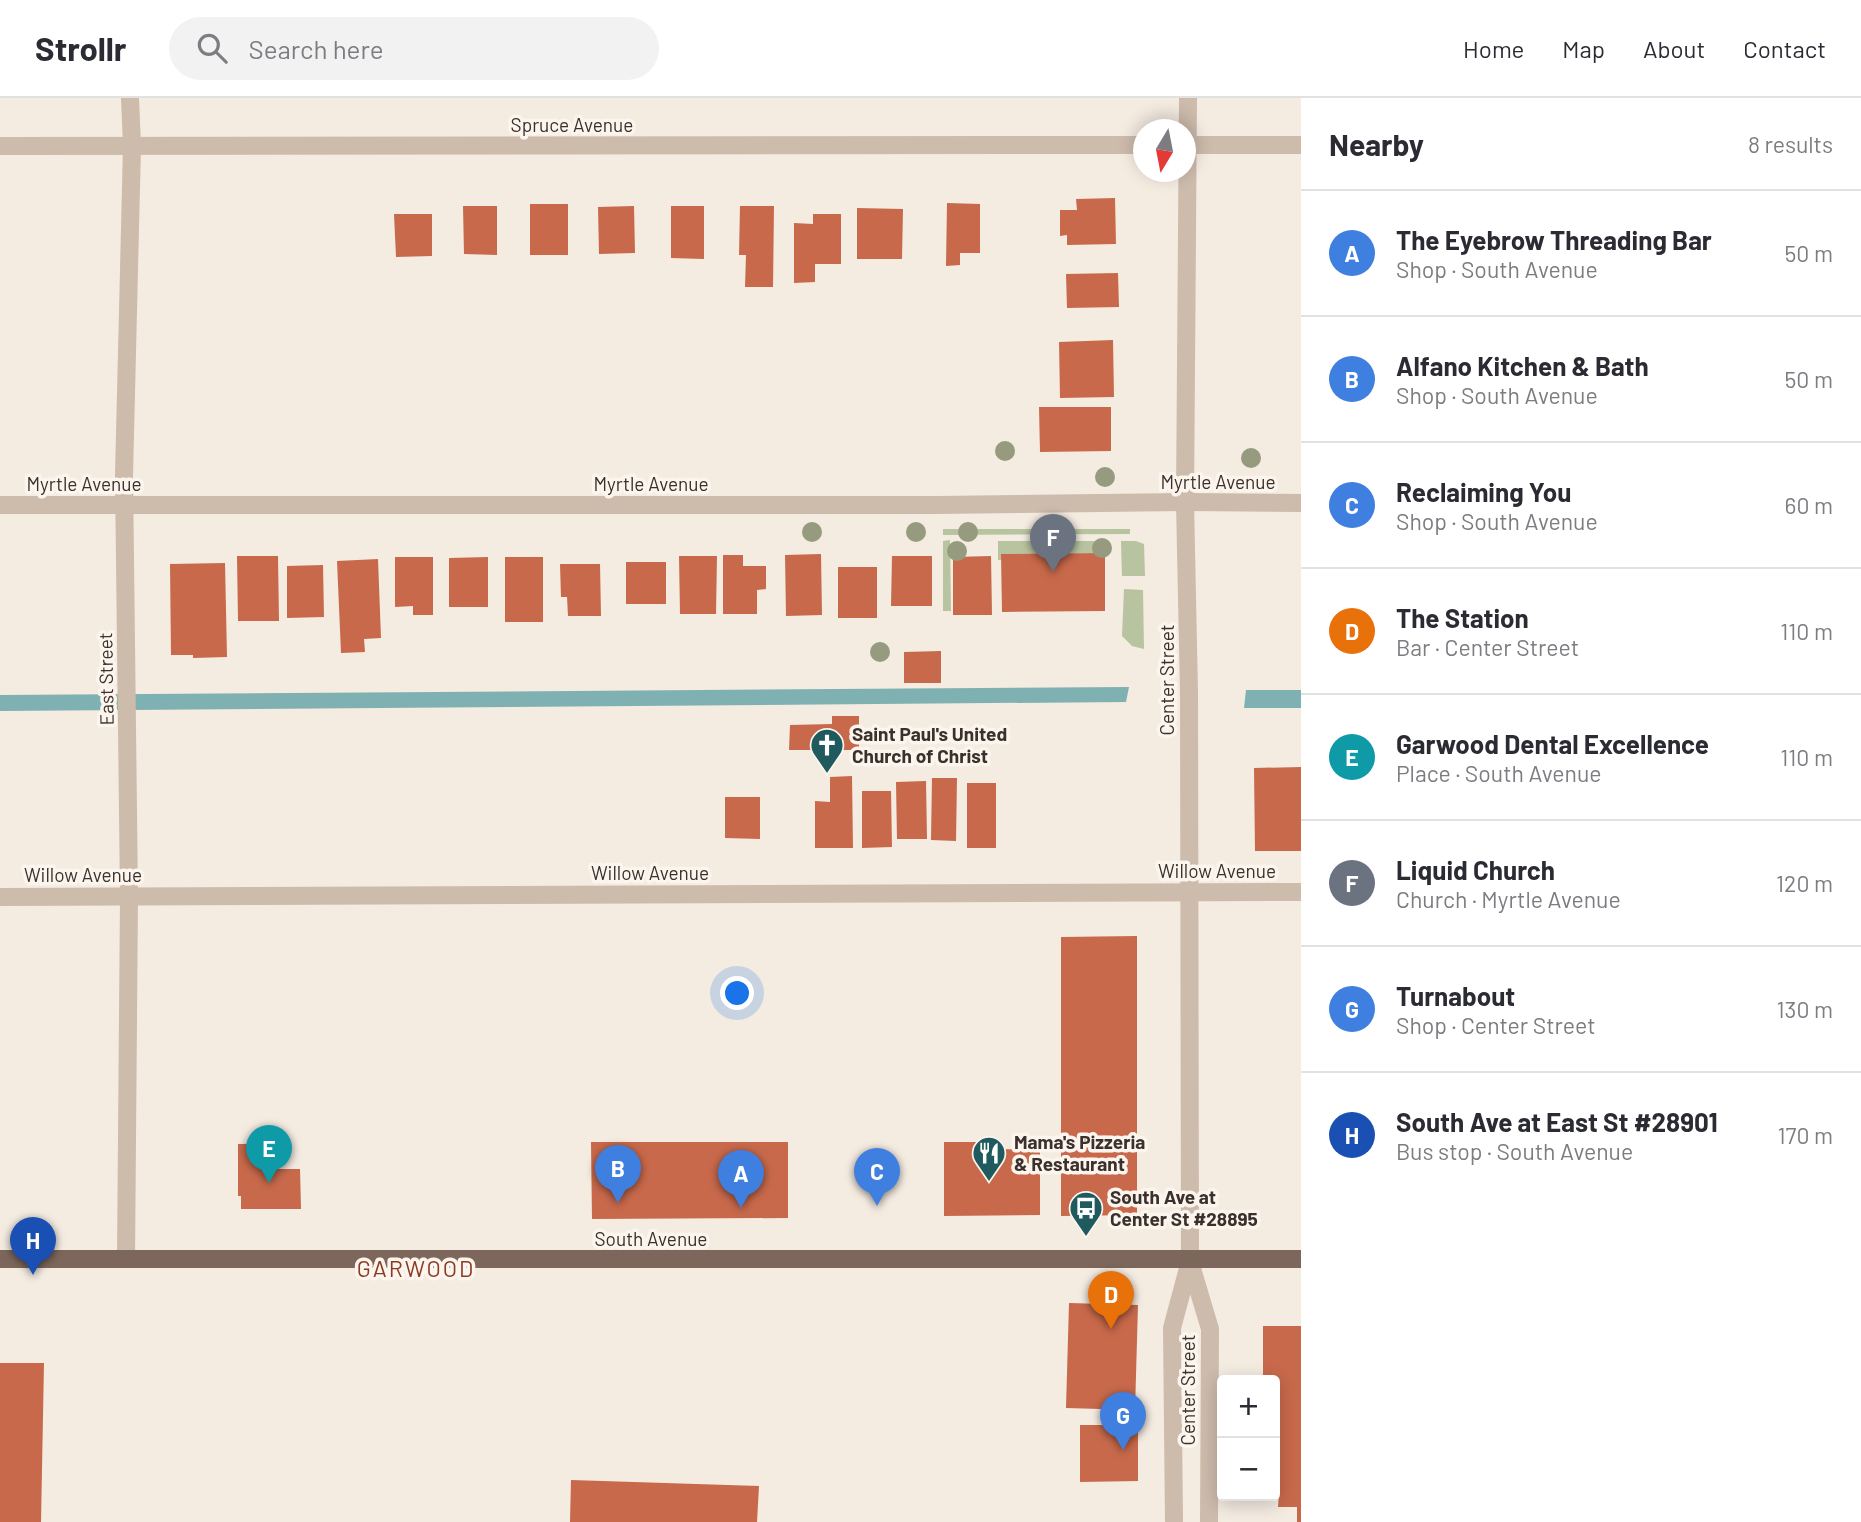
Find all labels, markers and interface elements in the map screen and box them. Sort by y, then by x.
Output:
search box [169,17,659,80]
text: Strollr [35,28,127,68]
icon: search [193,29,231,67]
text: Search here [249,33,384,64]
text: Home [1463,34,1524,63]
text: Map [1562,34,1605,63]
text: About [1643,34,1705,63]
text: Contact [1743,34,1826,63]
street label: Spruce Avenue [511,113,633,136]
north arrow [1133,119,1196,182]
text: Nearby [1329,126,1424,162]
text: 8 results [1748,130,1833,158]
text: The Eyebrow Threading Bar [1396,224,1712,255]
text: A [1344,239,1360,267]
text: 50 m [1785,239,1833,267]
text: Shop · South Avenue [1396,255,1598,283]
text: Alfano Kitchen & Bath [1396,350,1649,381]
text: B [1345,365,1359,393]
text: 50 m [1785,365,1833,393]
text: Shop · South Avenue [1396,381,1598,409]
street label: Myrtle Avenue [1160,470,1276,493]
street label: Myrtle Avenue [26,472,142,495]
street label: Myrtle Avenue [593,472,709,495]
text: Reclaiming You [1396,476,1572,507]
text: C [1345,491,1359,519]
text: 60 m [1785,491,1833,519]
text: Shop · South Avenue [1396,507,1598,535]
pin: F [1030,514,1076,572]
text: The Station [1396,602,1529,633]
text: D [1345,617,1359,645]
text: 110 m [1780,617,1833,645]
street label: Center Street [1155,624,1178,736]
street label: East Street [93,632,118,726]
text: Bar · Center Street [1396,633,1579,661]
place label: Saint Paul's United Church of Christ [852,722,1007,767]
church icon: Saint Paul's United Church of Christ [808,726,846,775]
text: Garwood Dental Excellence [1396,728,1709,759]
text: E [1345,743,1359,771]
text: 110 m [1780,743,1833,771]
text: Place · South Avenue [1396,759,1602,787]
text: Liquid Church [1396,854,1555,885]
street label: Willow Avenue [1158,859,1276,882]
street label: Willow Avenue [591,861,709,884]
street label: Willow Avenue [24,863,142,886]
text: F [1346,869,1358,897]
text: 120 m [1776,869,1833,897]
text: Church · Myrtle Avenue [1396,885,1621,913]
your location [720,976,754,1010]
text: Turnabout [1396,980,1515,1011]
text: G [1345,995,1359,1023]
text: 130 m [1776,995,1833,1023]
text: Shop · Center Street [1396,1011,1596,1039]
text: South Ave at East St #28901 [1396,1106,1718,1137]
text: H [1345,1121,1359,1149]
text: 170 m [1777,1121,1833,1149]
pin: E [246,1125,292,1183]
place label: Mama's Pizzeria & Restaurant [1014,1130,1145,1175]
restaurant icon: Mama's Pizzeria & Restaurant [970,1134,1008,1183]
text: Bus stop · South Avenue [1396,1137,1633,1165]
pin: B [595,1145,641,1203]
pin: C [854,1148,900,1206]
pin: A [718,1150,764,1208]
place label: South Ave at Center St #28895 [1110,1185,1258,1230]
bus stop icon: South Ave at Center St #28895 [1067,1189,1105,1238]
pin: H [10,1217,56,1275]
street label: South Avenue [595,1227,707,1250]
district label: GARWOOD [357,1254,475,1282]
pin: D [1088,1271,1134,1329]
street label: Center Street [1176,1334,1199,1446]
map controls [1217,1375,1280,1501]
button: + [1217,1375,1280,1438]
pin: G [1100,1392,1146,1450]
button: − [1217,1438,1280,1501]

